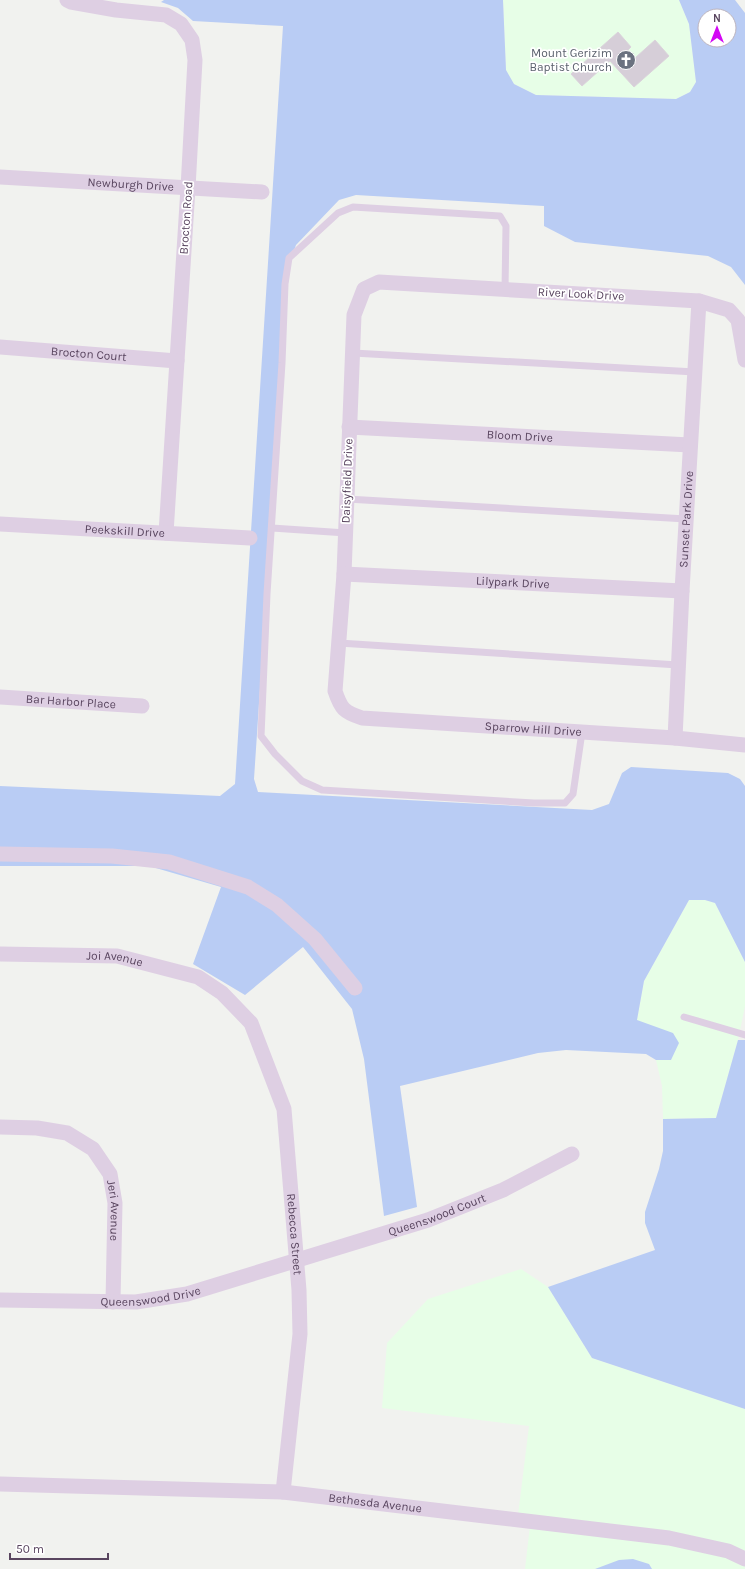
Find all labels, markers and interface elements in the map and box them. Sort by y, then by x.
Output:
north arrow [697,8,737,48]
text: N [713,12,721,25]
place label: Mount Gerizim Baptist Church [530,46,612,74]
church icon: Mount Gerizim Baptist Church [615,49,637,71]
street label: Newburgh Drive [87,175,174,194]
street label: Brocton Road [176,181,196,255]
street label: River Look Drive [537,285,625,303]
street label: Brocton Court [50,344,128,364]
street label: Bloom Drive [486,427,553,445]
street label: Daisyfield Drive [339,438,355,524]
street label: Sunset Park Drive [676,470,696,568]
street label: Peekskill Drive [84,522,165,540]
street label: Lilypark Drive [476,574,550,591]
street label: Bar Harbor Place [25,692,116,711]
street label: Sparrow Hill Drive [484,719,582,739]
street label: Joi Avenue [86,948,145,969]
street label: Jeri Avenue [104,1179,122,1241]
street label: Queenswood Court [387,1190,488,1239]
street label: Rebecca Street [284,1193,305,1276]
street label: Queenswood Drive [100,1283,202,1309]
street label: Bethesda Avenue [328,1490,423,1516]
scale bar [10,1535,108,1561]
text: 50 m [16,1542,44,1556]

